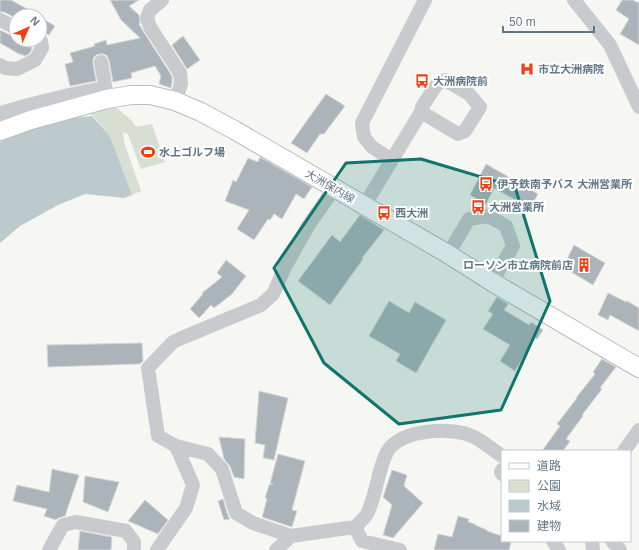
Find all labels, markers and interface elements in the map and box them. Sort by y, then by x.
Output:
north arrow [8,8,48,48]
scale bar [503,8,594,34]
text: N [28,14,42,28]
text: 50 m [509,15,536,29]
hospital icon: 市立大洲病院 [519,61,535,77]
place label: 市立大洲病院 [538,63,604,75]
bus stop icon: 大洲病院前 [414,73,430,89]
place label: 大洲病院前 [433,75,488,87]
sports icon: 水上ゴルフ場 [140,144,156,160]
place label: 水上ゴルフ場 [159,146,225,158]
street label: 大洲保内線 [303,167,357,205]
bus stop icon: 伊予鉄南予バス 大洲営業所 [478,176,494,192]
place label: 伊予鉄南予バス 大洲営業所 [497,178,632,190]
bus stop icon: 大洲営業所 [470,199,486,215]
place label: 大洲営業所 [489,201,544,213]
bus stop icon: 西大洲 [376,205,392,221]
place label: 西大洲 [395,207,428,219]
building icon: ローソン市立病院前店 [576,257,592,273]
place label: ローソン市立病院前店 [463,259,573,271]
legend [501,450,631,542]
text: 道路 [537,459,561,473]
text: 公園 [537,479,561,493]
text: 水域 [537,499,561,513]
text: 建物 [537,519,561,533]

